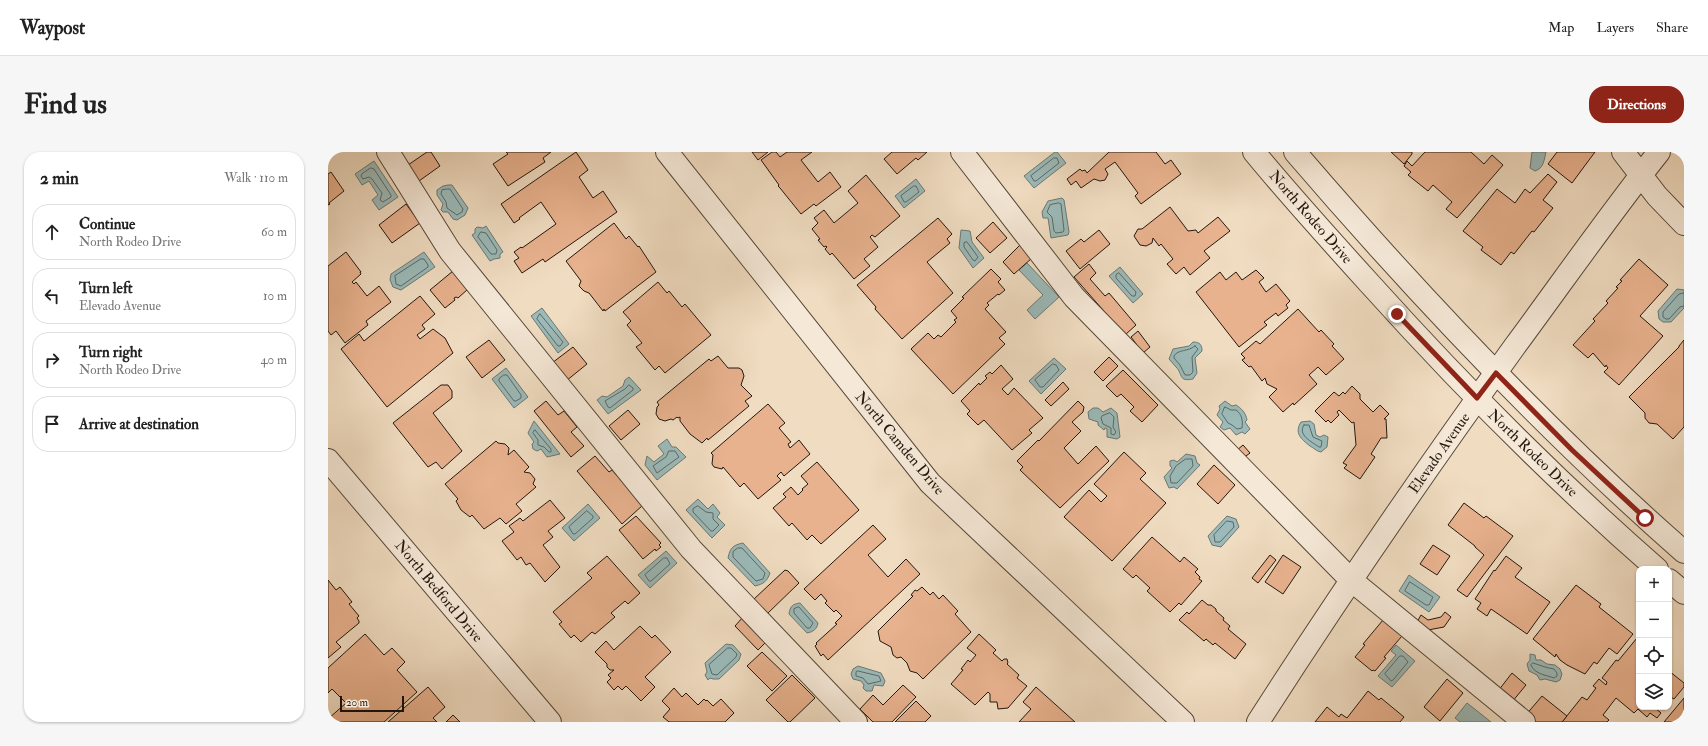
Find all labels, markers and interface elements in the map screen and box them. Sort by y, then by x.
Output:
text: Waypost [20,16,85,40]
text: Map [1548,19,1574,36]
text: Layers [1596,19,1634,36]
text: Share [1656,19,1688,36]
button: Directions [1589,86,1684,123]
text: Find us [24,87,107,122]
street label: North Rodeo Drive [1265,167,1356,268]
text: 2 min [40,168,79,189]
text: Walk · 110 m [224,170,288,186]
text: Continue [79,215,135,234]
icon: ahead [41,221,63,243]
text: 60 m [261,224,287,240]
text: North Rodeo Drive [79,234,181,250]
text: Turn left [79,279,133,298]
icon: left [41,285,63,307]
text: 10 m [263,288,287,304]
text: Elevado Avenue [79,298,161,314]
route end [1388,305,1406,323]
text: Turn right [79,343,142,362]
icon: right [41,349,63,371]
text: 40 m [261,352,287,368]
text: North Rodeo Drive [79,362,181,378]
street label: North Camden Drive [851,388,948,499]
street label: North Rodeo Drive [1484,406,1582,501]
street label: Elevado Avenue [1404,409,1474,497]
icon: arrive [41,413,63,435]
text: Arrive at destination [79,415,199,434]
route start [1636,509,1654,527]
street label: North Bedford Drive [390,536,487,646]
map controls [1636,566,1672,710]
button: + [1636,566,1672,602]
button: − [1636,602,1672,638]
button: locate [1636,638,1672,674]
button: layers [1636,674,1672,710]
scale bar [340,694,404,713]
text: 20 m [346,696,368,709]

